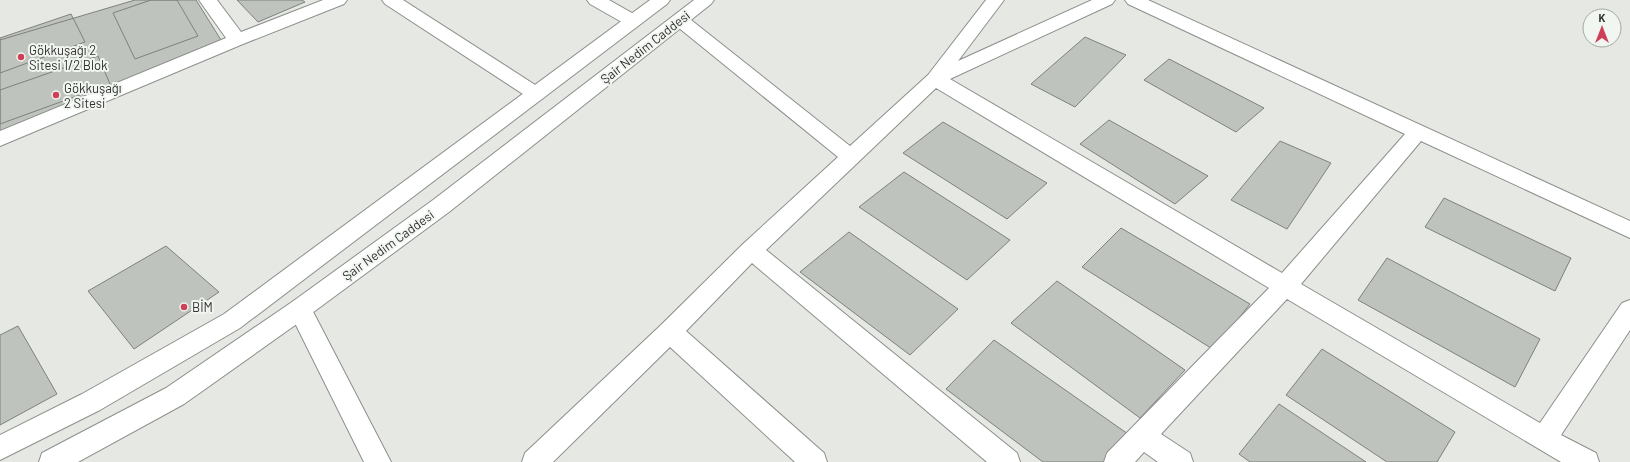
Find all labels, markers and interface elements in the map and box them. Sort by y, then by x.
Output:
street label: Şair Nedim Caddesi [597,7,693,87]
north arrow [1582,8,1622,48]
text: K [1599,11,1606,24]
place label: Gökkuşağı 2 Sitesi 1/2 Blok [29,42,108,73]
marker: Gökkuşağı 2 Sitesi 1/2 Blok [16,52,26,62]
place label: Gökkuşağı 2 Sitesi [64,80,122,111]
marker: Gökkuşağı 2 Sitesi [51,90,61,100]
street label: Şair Nedim Caddesi [339,206,437,284]
place label: BİM [192,299,213,315]
marker: BİM [179,302,189,312]

